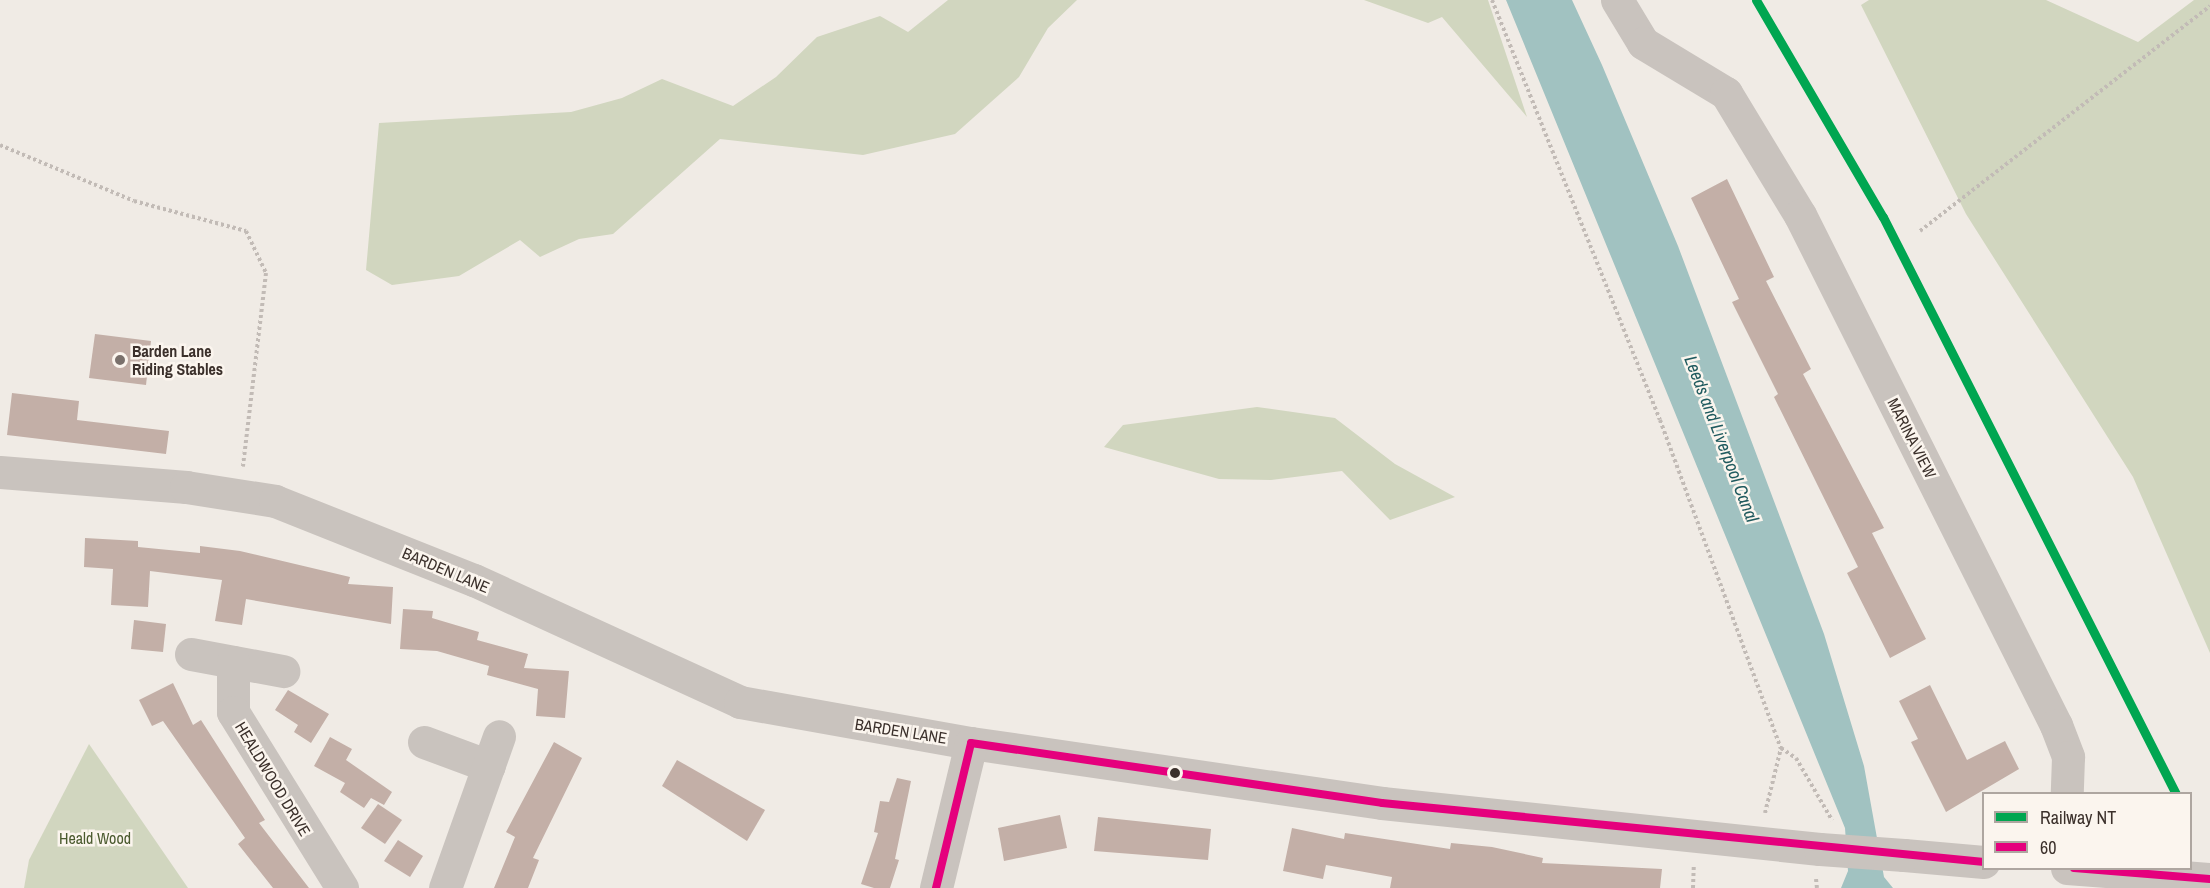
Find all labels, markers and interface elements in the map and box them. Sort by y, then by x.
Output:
place label: Barden Lane Riding Stables [132,341,223,379]
marker: Barden Lane Riding Stables [113,353,127,367]
water label: Leeds and Liverpool Canal [1679,353,1763,525]
street label: MARINA VIEW [1883,394,1941,482]
street label: BARDEN LANE [400,543,492,597]
street label: BARDEN LANE [854,714,948,748]
street label: HEALDWOOD DRIVE [231,718,315,840]
unlabelled marker [1169,767,1181,779]
legend [1982,792,2192,870]
text: Railway NT [2040,805,2116,830]
park label: Heald Wood [59,828,131,848]
text: 60 [2040,835,2056,860]

